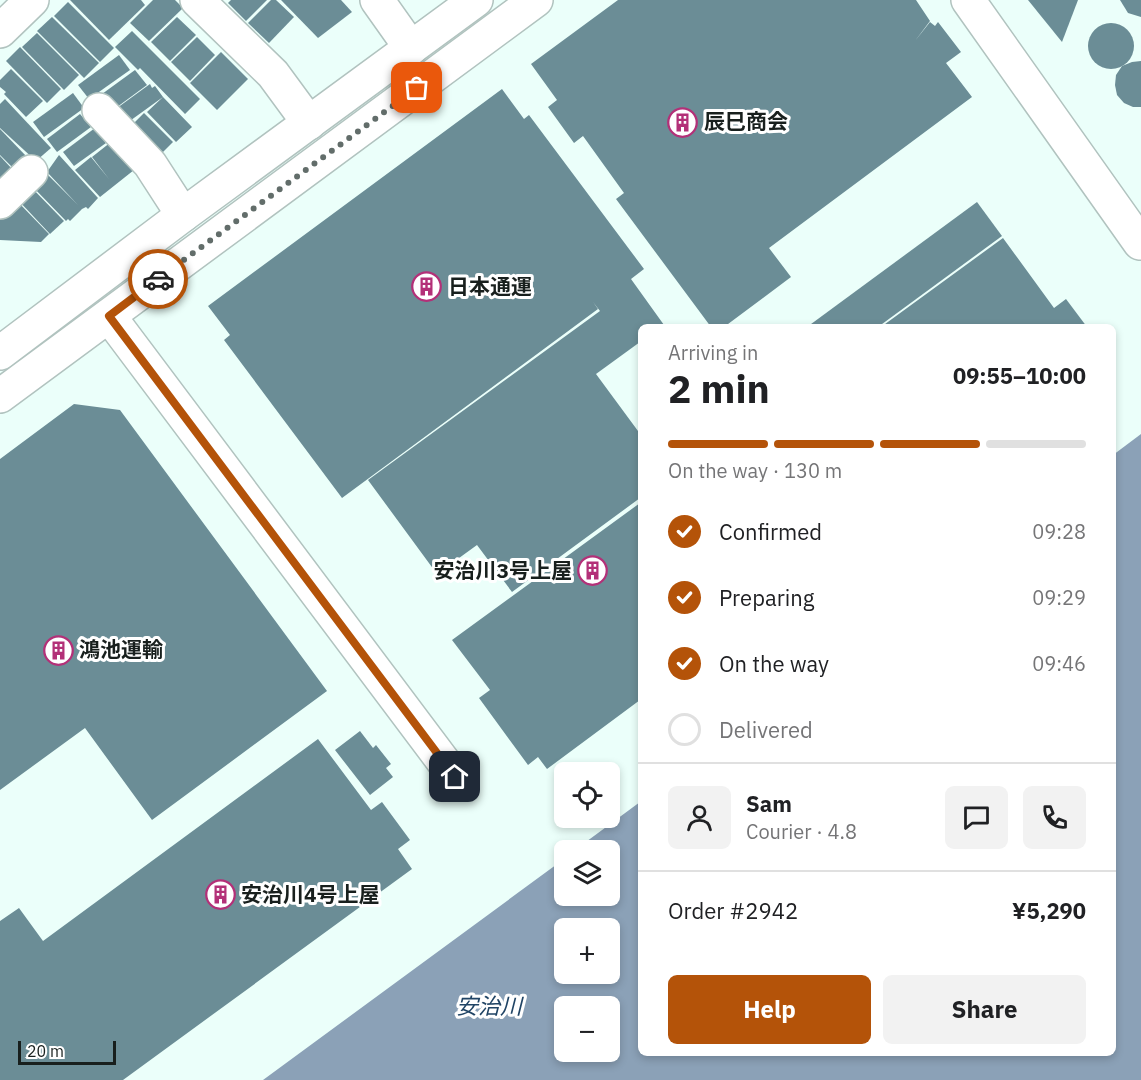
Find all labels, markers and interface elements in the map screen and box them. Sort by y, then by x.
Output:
pin [391,62,442,113]
icon: bag [400,71,433,104]
building icon: 辰巳商会 [667,106,699,138]
place label: 辰巳商会 [704,107,788,135]
courier [128,249,188,309]
icon: car [142,263,175,296]
building icon: 日本通運 [411,271,443,303]
place label: 日本通運 [448,272,532,300]
text: Arriving in [668,339,758,366]
text: 09:55–10:00 [953,361,1086,390]
text: 2 min [668,363,770,414]
text: On the way · 130 m [668,457,842,484]
icon: check [668,515,701,548]
text: Confirmed [719,517,822,546]
text: 09:28 [1032,518,1086,545]
building icon: 安治川3号上屋 [577,555,609,587]
place label: 安治川3号上屋 [433,556,572,584]
icon: check [668,581,701,614]
text: Preparing [719,583,814,612]
text: 09:29 [1032,584,1086,611]
building icon: 鴻池運輸 [42,634,74,666]
place label: 鴻池運輸 [79,635,163,663]
icon: check [668,647,701,680]
text: On the way [719,649,829,678]
text: 09:46 [1032,650,1086,677]
text: Delivered [719,715,813,744]
pin [429,751,480,802]
icon: home [438,760,471,793]
map controls [554,762,620,1062]
button: locate [554,762,620,828]
button: person [668,786,731,849]
button: chat [945,786,1008,849]
button: phone [1023,786,1086,849]
text: Sam [746,789,792,818]
text: Courier · 4.8 [746,818,857,845]
button: layers [554,840,620,906]
building icon: 安治川4号上屋 [204,879,236,911]
place label: 安治川4号上屋 [241,880,380,908]
text: Order #2942 [668,896,798,925]
text: ¥5,290 [1012,896,1086,925]
button: + [554,918,620,984]
button: Help [668,975,871,1044]
button: Share [883,975,1086,1044]
water label: 安治川 [456,991,524,1020]
button: − [554,996,620,1062]
scale bar [18,1038,116,1066]
text: 20 m [27,1041,64,1061]

